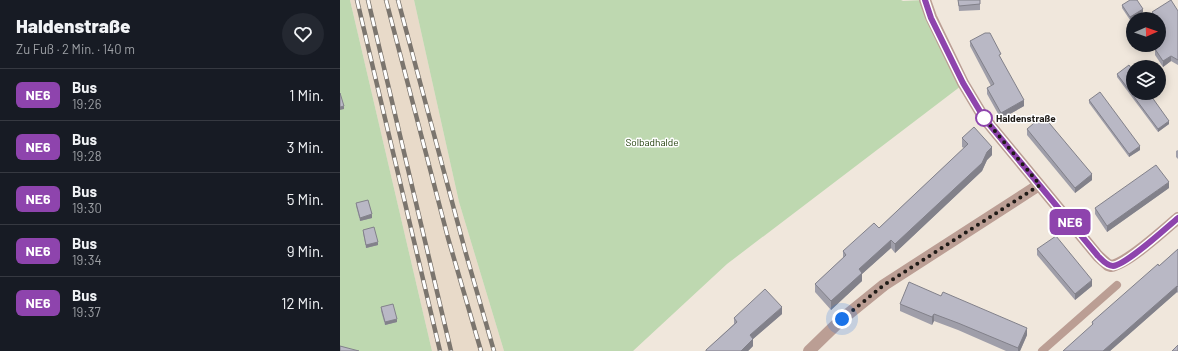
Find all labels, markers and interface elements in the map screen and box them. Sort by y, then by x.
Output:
north arrow [1126,12,1166,52]
map controls [1126,12,1166,100]
button: heart [282,13,324,55]
text: Haldenstraße [16,14,130,37]
text: Zu Fuß · 2 Min. · 140 m [16,41,135,57]
button: layers [1126,60,1166,100]
text: Bus [72,78,97,96]
text: NE6 [26,86,50,103]
text: 1 Min. [289,86,324,104]
text: 19:26 [72,96,101,112]
marker: Haldenstraße [975,109,993,127]
place label: Haldenstraße [996,112,1056,124]
text: Bus [72,130,97,148]
park label: Solbadhalde [625,136,679,148]
text: NE6 [26,138,50,155]
text: 3 Min. [287,138,324,156]
text: 19:28 [72,148,101,164]
text: Bus [72,182,97,200]
text: NE6 [26,190,50,207]
text: 5 Min. [287,190,324,208]
text: 19:30 [72,200,102,216]
line badge: NE6 [1047,209,1093,235]
text: NE6 [1058,213,1082,230]
text: Bus [72,234,97,252]
text: NE6 [26,242,50,259]
text: 9 Min. [287,242,324,260]
text: 19:34 [72,252,102,268]
text: Bus [72,286,97,304]
text: NE6 [26,294,50,311]
text: 12 Min. [281,294,324,312]
text: 19:37 [72,304,101,320]
your location [832,309,852,329]

